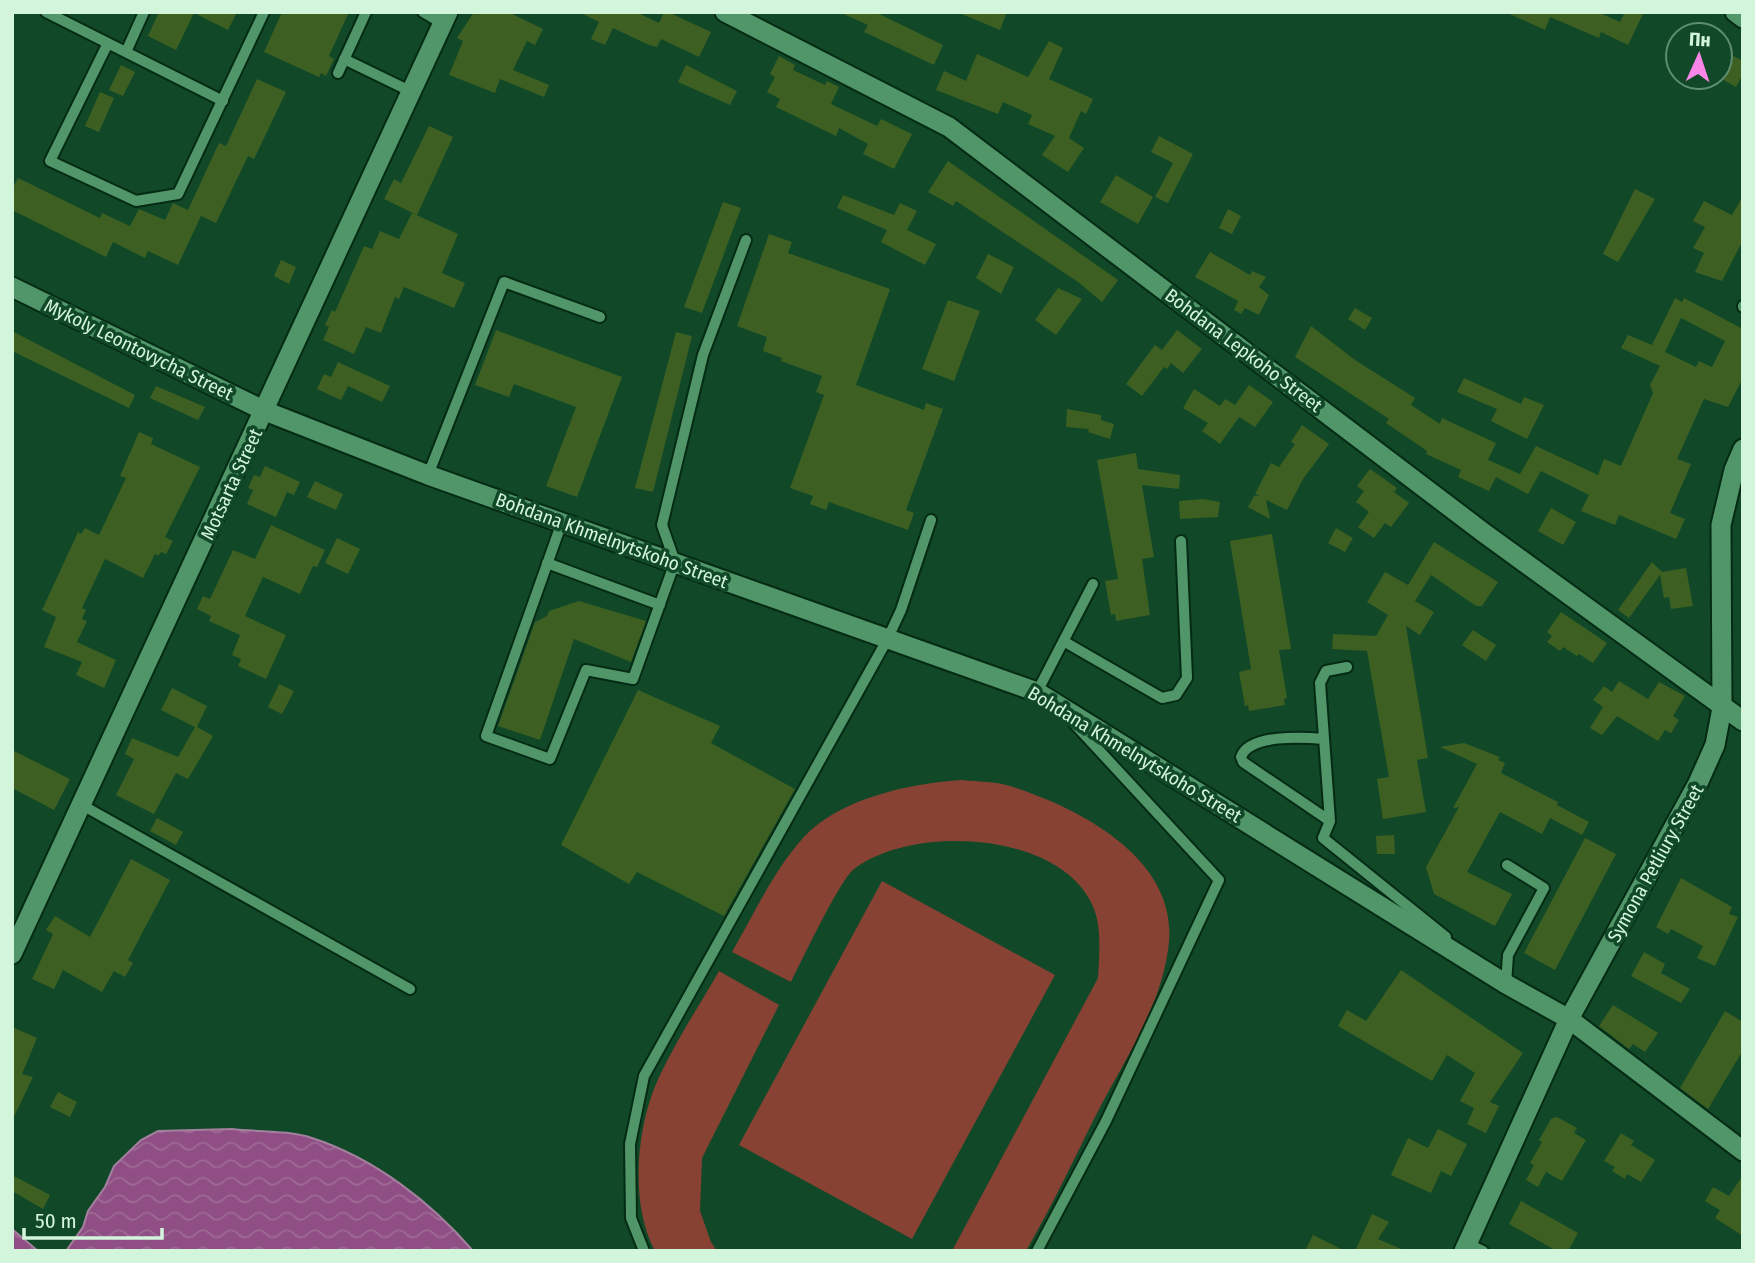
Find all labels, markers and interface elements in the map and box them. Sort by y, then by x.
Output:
north arrow [1664,21,1734,91]
text: Пн [1689,27,1711,52]
street label: Bohdana Lepkoho Street [1160,284,1328,418]
street label: Mykoly Leontovycha Street [41,294,238,406]
street label: Motsarta Street [196,424,268,544]
street label: Bohdana Khmelnytskoho Street [493,488,732,593]
street label: Bohdana Khmelnytskoho Street [1024,681,1246,828]
street label: Symona Petliury Street [1602,780,1709,946]
scale bar [24,1196,163,1240]
text: 50 m [35,1208,77,1234]

